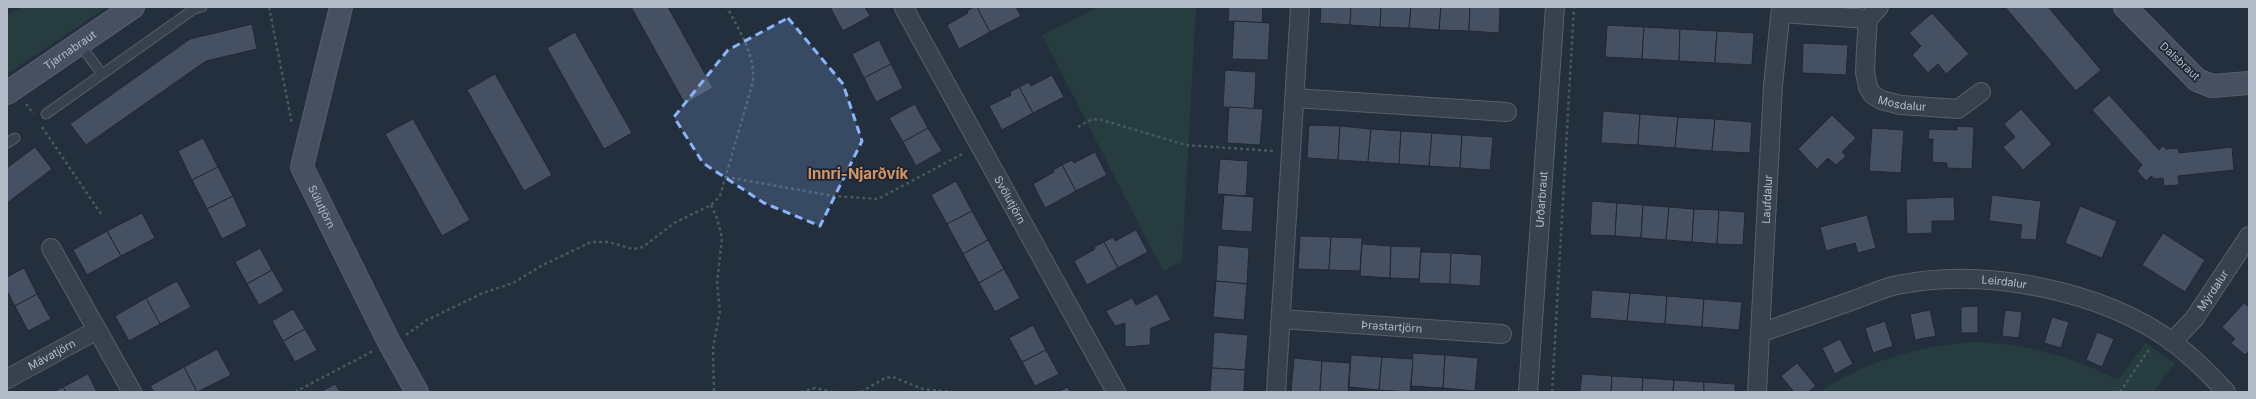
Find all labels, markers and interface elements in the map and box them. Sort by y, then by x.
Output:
street label: Tjarnabraut [41,27,99,73]
street label: Dalsbraut [2157,39,2203,83]
street label: Mosdalur [1877,93,1927,114]
district label: Innri-Njarðvík [808,164,909,183]
street label: Urðarbraut [1533,170,1550,228]
street label: Svölutjörn [991,173,1029,226]
street label: Laufdalur [1759,174,1775,224]
street label: Súlutjörn [305,183,338,231]
street label: Mýrdalur [2194,267,2232,314]
street label: Leirdalur [1981,273,2028,292]
street label: Þrastartjörn [1361,317,1423,336]
street label: Mávatjörn [26,336,78,373]

